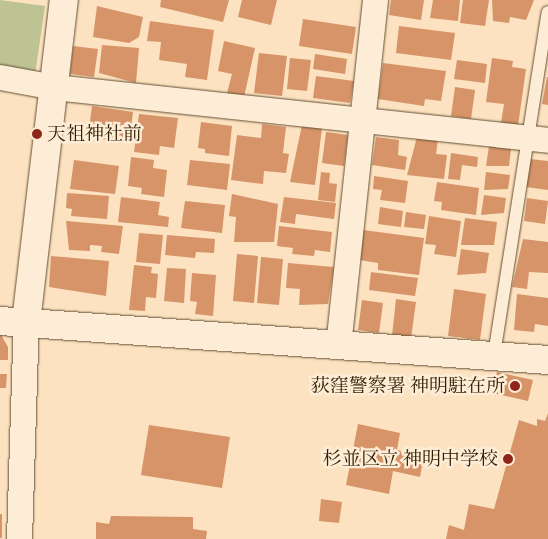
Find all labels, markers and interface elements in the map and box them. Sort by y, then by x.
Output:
place label: 天祖神社前 [47,123,142,145]
marker: 天祖神社前 [31,128,43,140]
place label: 荻窪警察署 神明駐在所 [311,375,505,397]
marker: 荻窪警察署 神明駐在所 [509,380,521,392]
place label: 杉並区立 神明中学校 [323,448,498,470]
marker: 杉並区立 神明中学校 [502,453,514,465]

